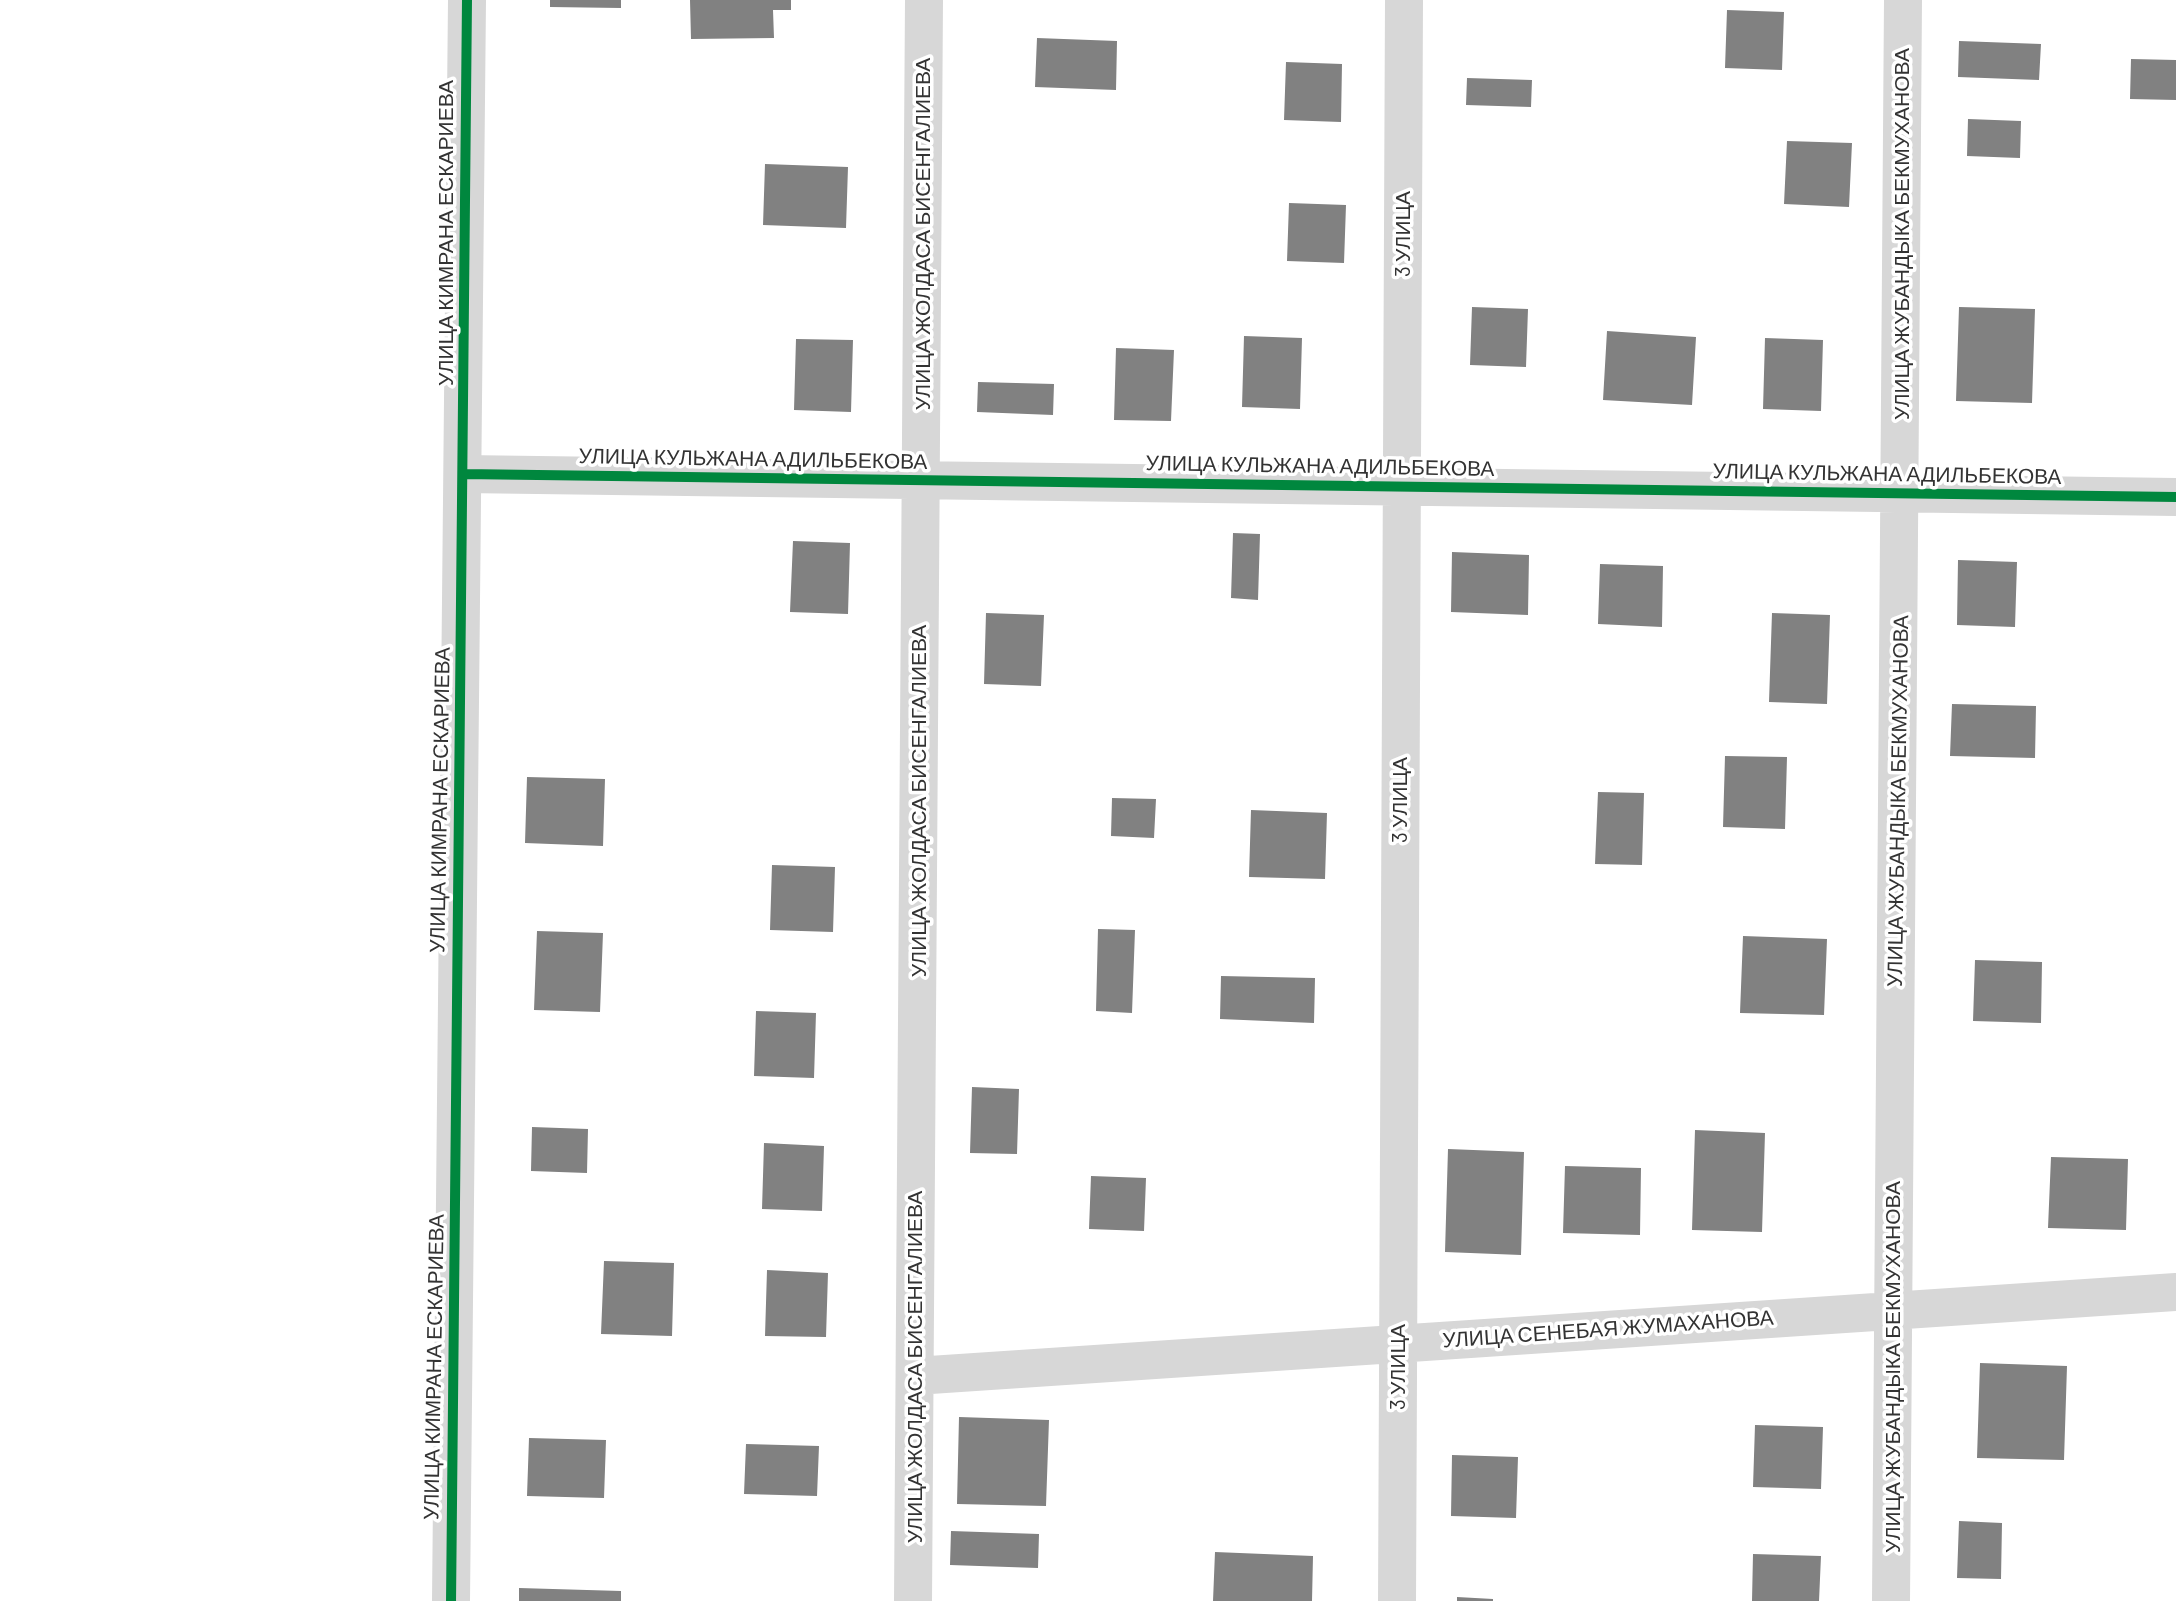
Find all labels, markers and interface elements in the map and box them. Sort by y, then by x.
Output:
street label: УЛИЦА ЖУБАНДЫКА БЕКМУХАНОВА [1889,48,1915,420]
street label: УЛИЦА ЖОЛДАСА БИСЕНГАЛИЕВА [910,58,936,410]
street label: УЛИЦА КИМРАНА ЕСКАРИЕВА [433,80,459,386]
street label: 3 УЛИЦА [1390,191,1416,277]
street label: УЛИЦА КУЛЬЖАНА АДИЛЬБЕКОВА [578,443,928,475]
street label: УЛИЦА КУЛЬЖАНА АДИЛЬБЕКОВА [1145,450,1495,482]
street label: УЛИЦА КУЛЬЖАНА АДИЛЬБЕКОВА [1712,458,2062,490]
street label: УЛИЦА ЖУБАНДЫКА БЕКМУХАНОВА [1882,615,1914,987]
street label: УЛИЦА ЖОЛДАСА БИСЕНГАЛИЕВА [906,625,932,977]
street label: УЛИЦА КИМРАНА ЕСКАРИЕВА [425,647,455,953]
street label: 3 УЛИЦА [1387,757,1413,843]
street label: УЛИЦА ЖУБАНДЫКА БЕКМУХАНОВА [1880,1181,1906,1553]
street label: УЛИЦА ЖОЛДАСА БИСЕНГАЛИЕВА [902,1191,928,1543]
street label: УЛИЦА КИМРАНА ЕСКАРИЕВА [419,1214,449,1520]
street label: УЛИЦА СЕНЕБАЯ ЖУМАХАНОВА [1442,1305,1774,1353]
street label: 3 УЛИЦА [1385,1324,1411,1410]

